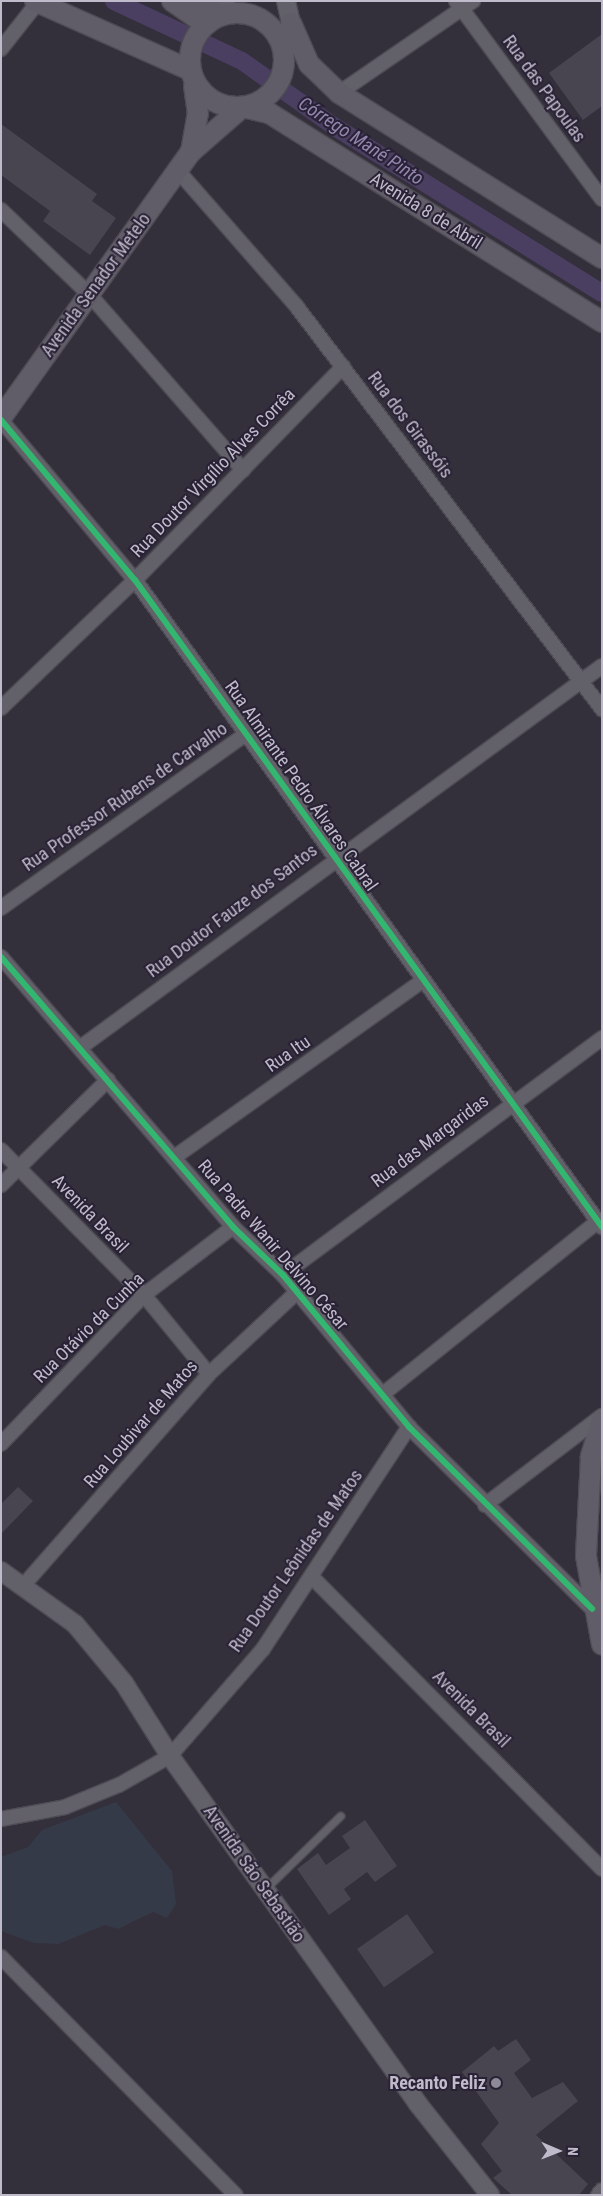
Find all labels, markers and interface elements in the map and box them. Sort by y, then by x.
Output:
street label: Rua das Papoulas [498,31,590,147]
water label: Córrego Mané Pinto [294,92,428,190]
street label: Avenida 8 de Abril [366,168,486,254]
street label: Avenida Senador Metelo [37,209,155,361]
street label: Rua dos Girassóis [363,368,457,482]
street label: Rua Doutor Virgílio Alves Corrêa [126,384,300,562]
street label: Rua Almirante Pedro Álvares Cabral [220,677,382,895]
street label: Rua Professor Rubens de Carvalho [18,718,232,876]
street label: Rua Doutor Fauze dos Santos [142,840,322,982]
street label: Rua Itu [262,1031,314,1077]
street label: Rua das Margaridas [367,1090,493,1192]
street label: Rua Padre Wanir Delvino César [193,1156,353,1334]
street label: Avenida Brasil [47,1170,133,1258]
street label: Rua Otávio da Cunha [29,1268,149,1388]
street label: Rua Loubivar de Matos [80,1356,202,1492]
street label: Rua Doutor Leônidas de Matos [225,1466,367,1656]
street label: Avenida Brasil [428,1666,514,1752]
street label: Avenida São Sebastião [199,1801,309,1947]
place label: Recanto Feliz [389,2072,486,2094]
marker: Recanto Feliz [490,2077,502,2089]
north arrow [533,2126,583,2176]
text: N [565,2147,581,2156]

